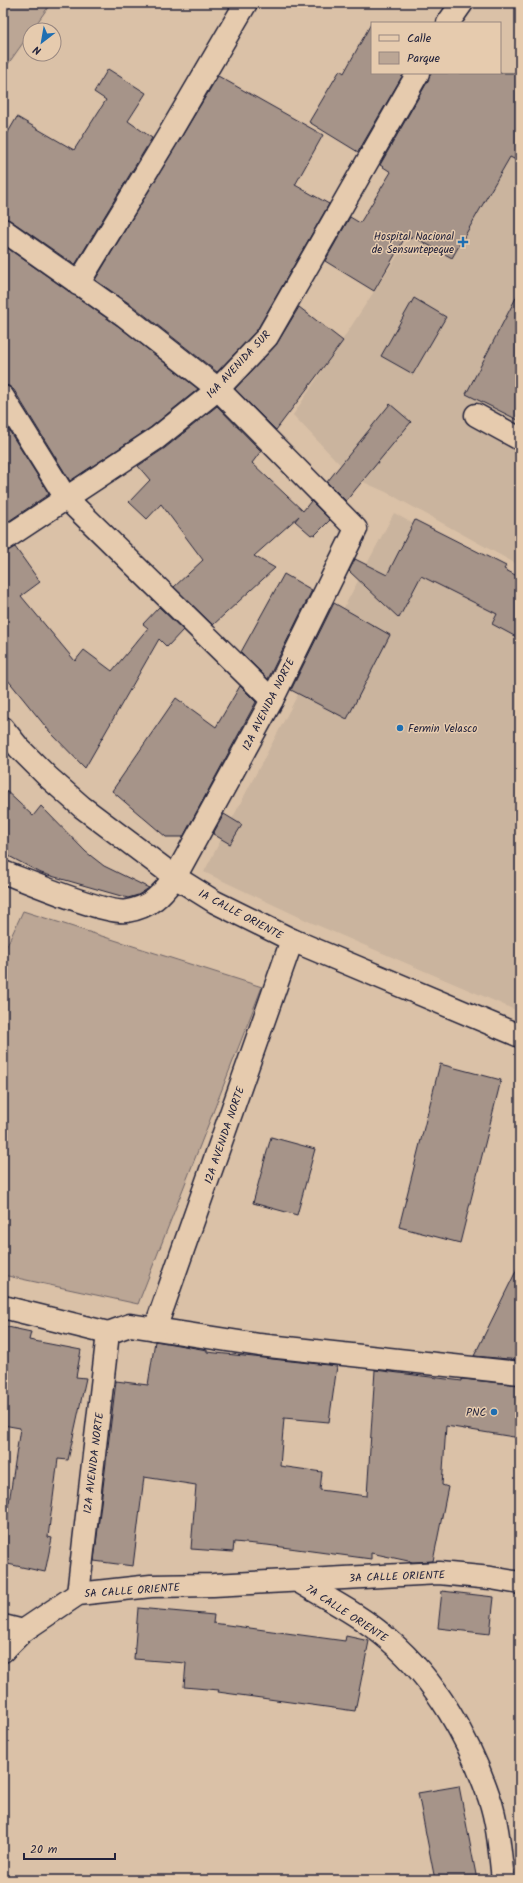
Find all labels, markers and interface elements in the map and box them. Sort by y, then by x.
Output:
north arrow [22,22,62,62]
legend [371,22,501,74]
text: Calle [407,29,432,48]
text: N [30,40,45,59]
text: Parque [407,49,441,68]
place label: Hospital Nacional de Sensuntepeque [372,228,454,259]
marker: Hospital Nacional de Sensuntepeque [457,236,469,248]
street label: 14A AVENIDA SUR [202,326,276,403]
street label: 12A AVENIDA NORTE [238,654,300,754]
place label: Fermin Velasco [408,720,477,738]
marker: Fermin Velasco [395,723,405,733]
street label: 1A CALLE ORIENTE [195,885,287,945]
street label: 12A AVENIDA NORTE [200,1084,250,1186]
place label: PNC [466,1404,486,1422]
marker: PNC [489,1407,499,1417]
street label: 12A AVENIDA NORTE [79,1411,109,1515]
street label: 3A CALLE ORIENTE [349,1566,446,1588]
street label: 5A CALLE ORIENTE [84,1579,181,1603]
street label: 7A CALLE ORIENTE [302,1580,392,1648]
scale bar [24,1835,115,1861]
text: 20 m [30,1840,58,1859]

